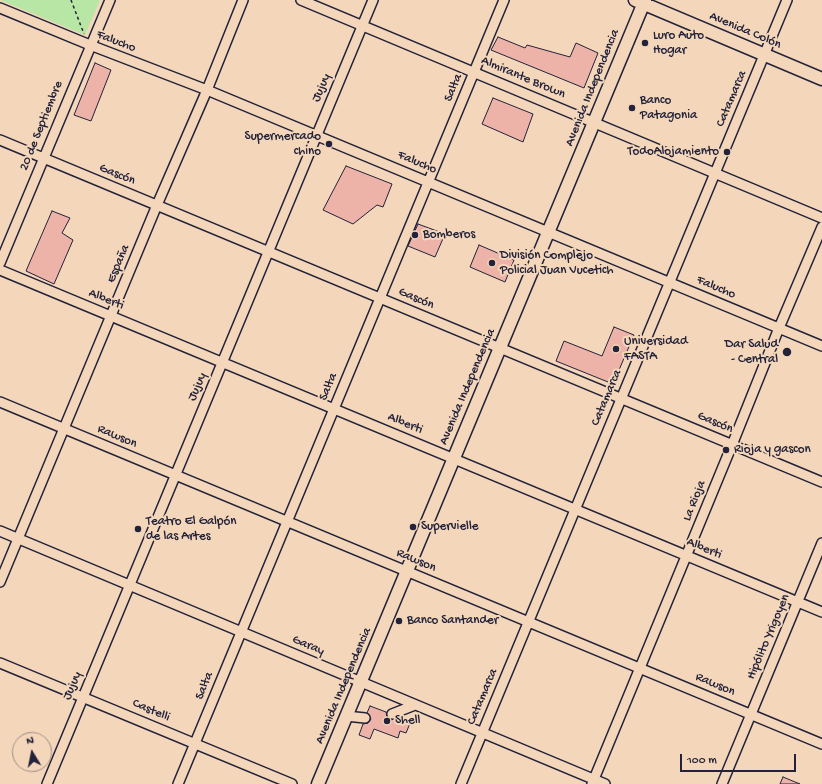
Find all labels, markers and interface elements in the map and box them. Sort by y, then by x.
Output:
street label: Avenida Colón [707,9,783,53]
street label: Falucho [94,27,138,57]
street label: Avenida Independencia [562,27,624,149]
place label: Luro Auto Hogar [653,28,704,59]
marker: Luro Auto Hogar [640,38,650,48]
street label: Almirante Brown [479,53,567,103]
street label: Catamarca [713,69,751,129]
street label: Jujuy [309,71,335,105]
street label: Salta [441,72,467,104]
street label: 20 de Septiembre [17,79,67,173]
place label: Banco Patagonia [640,93,697,124]
marker: Banco Patagonia [627,103,637,113]
place label: Supermercado chino [245,129,321,160]
marker: Supermercado chino [324,139,334,149]
place label: TodoAlojamiento [628,144,719,160]
marker: TodoAlojamiento [722,147,732,157]
street label: Falucho [395,148,439,178]
street label: Gascón [97,161,137,189]
place label: Bomberos [423,227,475,243]
marker: Bomberos [410,230,420,240]
street label: España [104,243,134,285]
place label: División Complejo Policial Juan Vucetich [500,248,613,279]
marker: División Complejo Policial Juan Vucetich [487,258,497,268]
street label: Falucho [694,273,738,303]
street label: Gascón [396,284,436,314]
street label: Alberti [86,286,126,314]
street label: Avenida Independencia [436,326,500,448]
place label: Universidad FASTA [624,334,688,365]
place label: Dar Salud - Central [725,337,778,368]
marker: Universidad FASTA [611,344,621,354]
marker: Dar Salud - Central [781,346,793,358]
street label: Catamarca [588,368,626,428]
street label: Jujuy [185,370,211,404]
street label: Salta [316,371,342,403]
street label: Gascón [695,408,735,438]
street label: Alberti [385,410,425,438]
street label: Rawson [95,422,139,452]
place label: Rioja y gascon [734,442,811,458]
marker: Rioja y gascon [721,445,731,455]
street label: La Rioja [680,478,710,524]
place label: Teatro El Galpón de las Artes [146,514,236,545]
place label: Supervielle [421,519,479,535]
marker: Supervielle [408,522,418,532]
marker: Teatro El Galpón de las Artes [133,524,143,534]
street label: Alberti [684,535,724,563]
street label: Rawson [394,546,438,576]
street label: Hipólito Yrigoyen [744,592,794,682]
place label: Banco Santander [407,613,498,629]
marker: Banco Santander [394,616,404,626]
street label: Avenida Independencia [312,625,376,747]
street label: Garay [289,632,327,660]
street label: Catamarca [464,667,502,727]
street label: Jujuy [60,669,86,703]
street label: Salta [192,670,218,702]
street label: Rawson [693,670,737,700]
street label: Castelli [130,696,172,726]
place label: Shell [395,713,420,729]
marker: Shell [382,716,392,726]
north arrow [12,732,52,772]
text: N [26,735,35,748]
scale bar [682,746,798,772]
text: 100 m [687,754,717,768]

